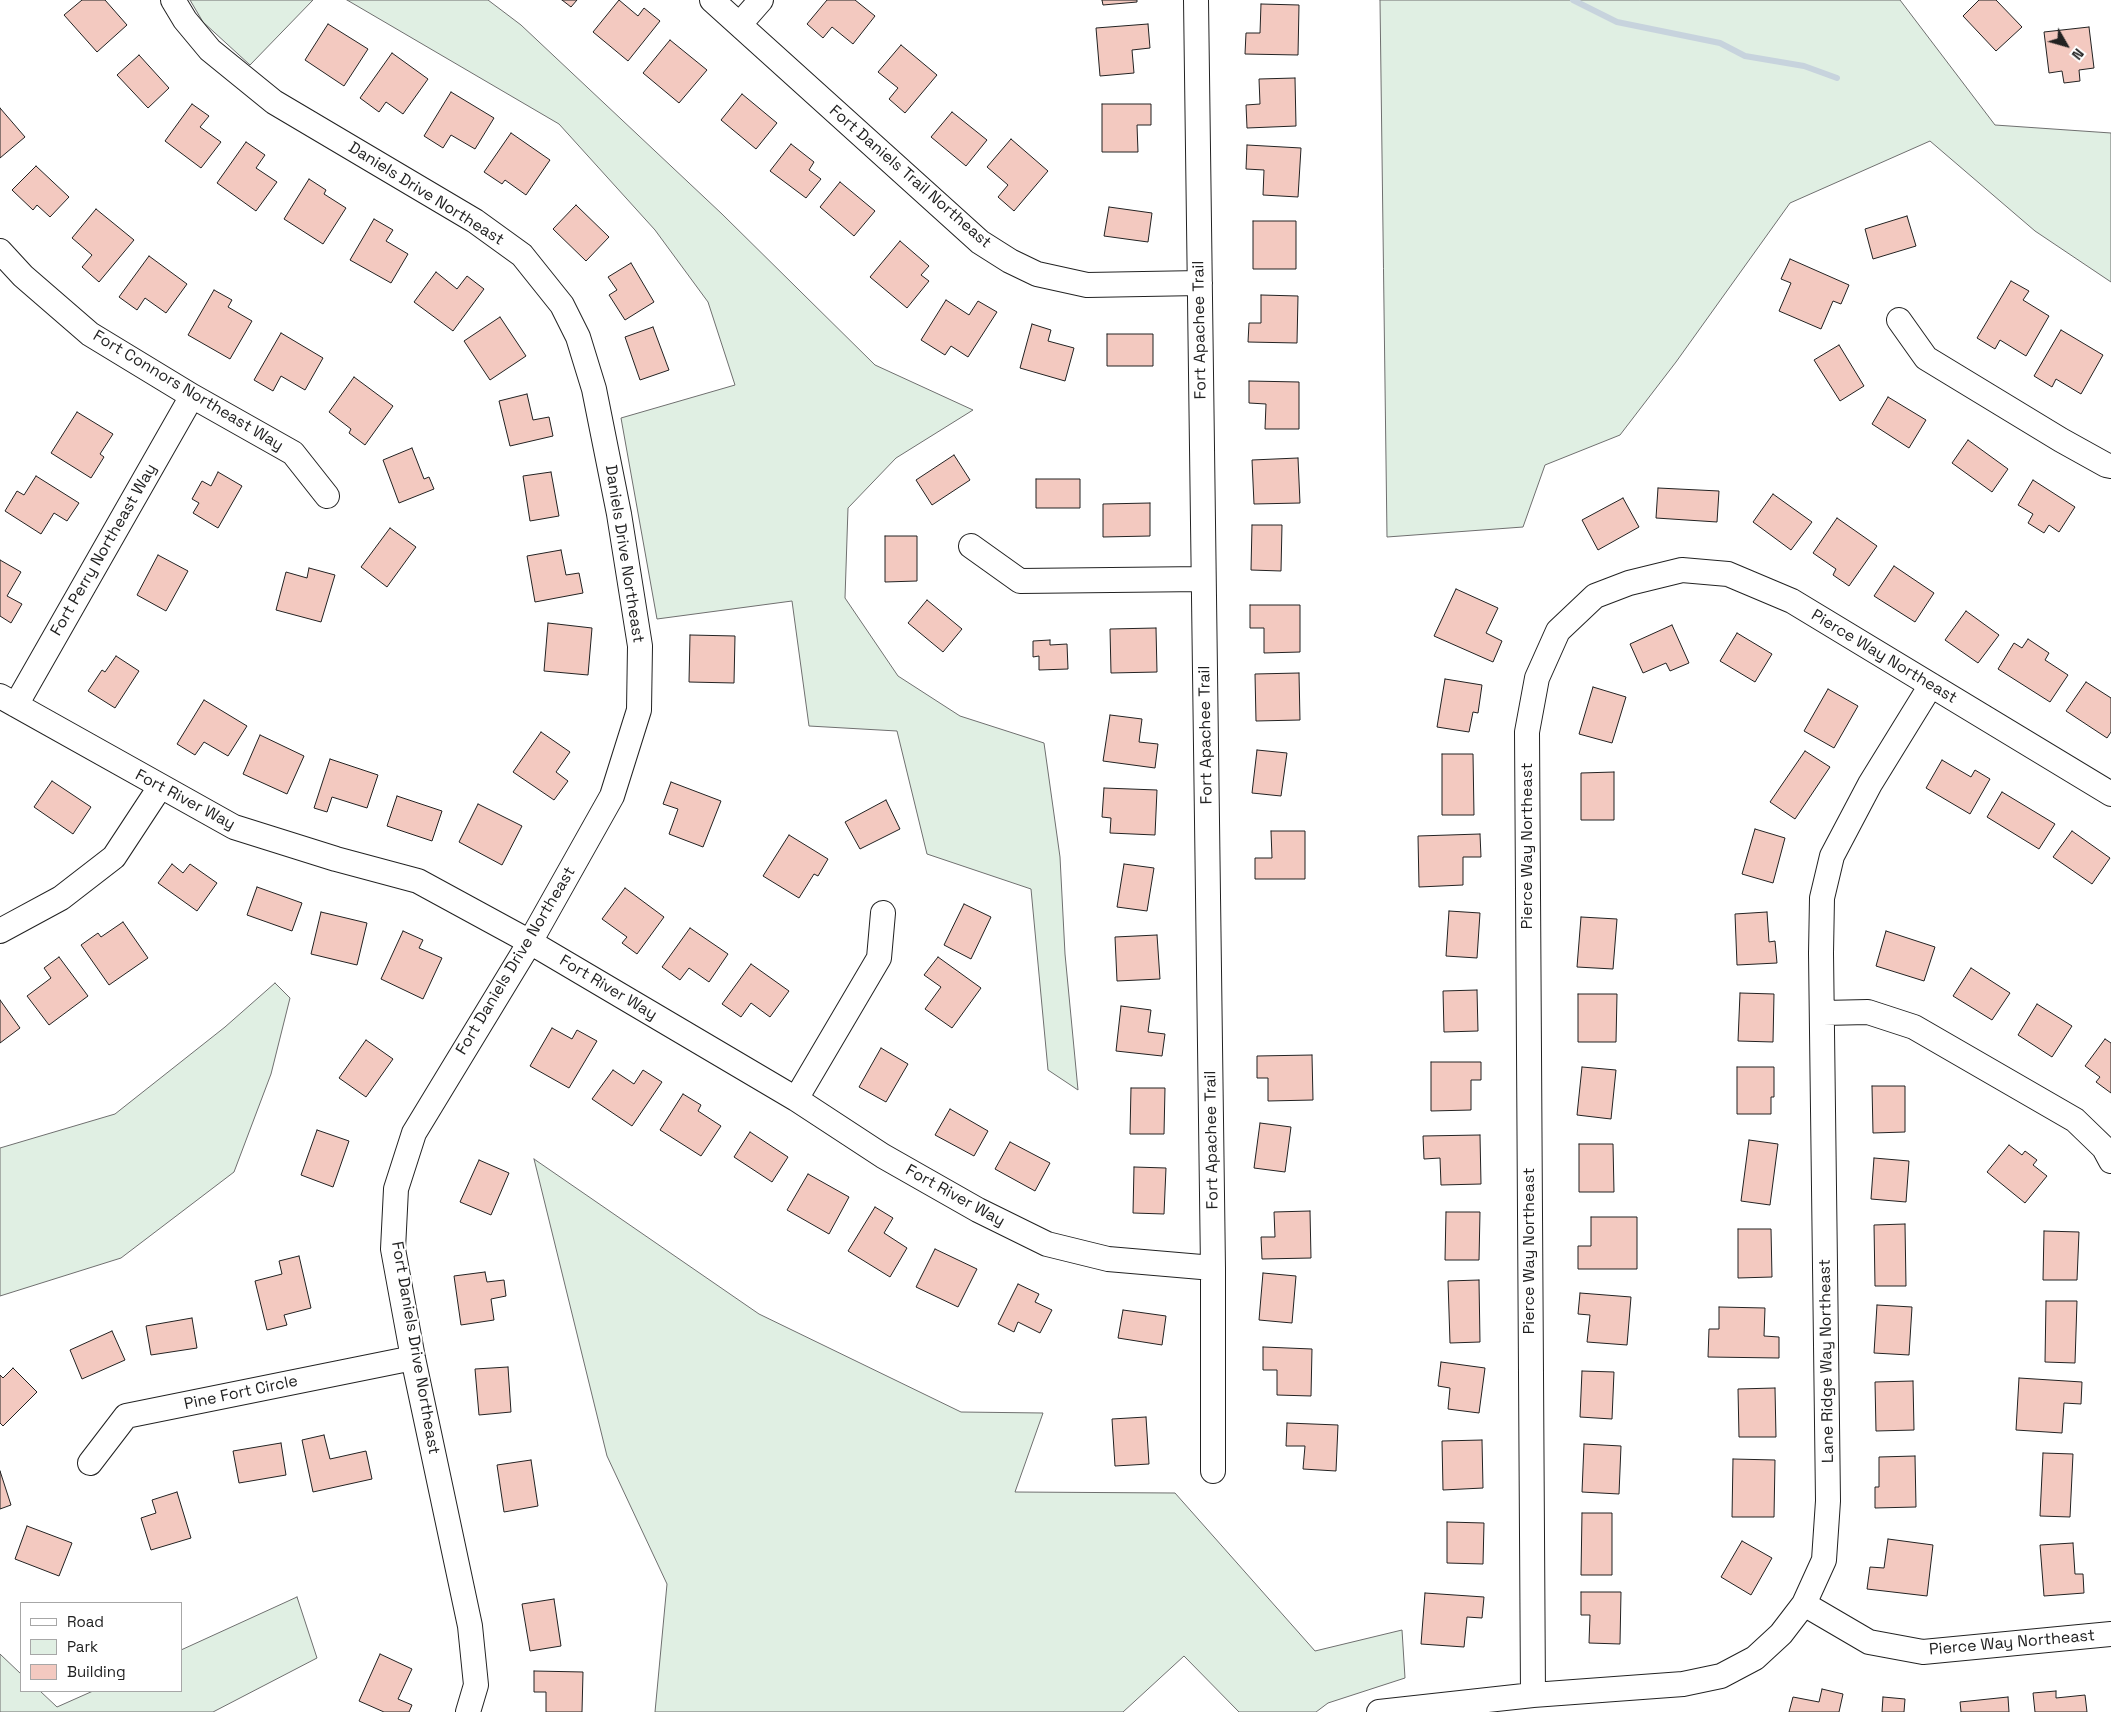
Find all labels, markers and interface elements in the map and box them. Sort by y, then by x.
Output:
north arrow [2041,20,2091,70]
text: N [2068,45,2088,63]
street label: Fort Daniels Trail Northeast [825,101,995,253]
street label: Daniels Drive Northeast [345,138,507,250]
street label: Fort Apachee Trail [1189,260,1211,400]
street label: Fort Connors Northeast Way [89,326,287,456]
street label: Fort Perry Northeast Way [47,461,161,639]
street label: Daniels Drive Northeast [600,464,648,644]
street label: Pierce Way Northeast [1808,606,1960,708]
street label: Fort Apachee Trail [1195,665,1217,805]
street label: Pierce Way Northeast [1518,763,1538,929]
street label: Fort River Way [132,766,238,834]
street label: Fort Daniels Drive Northeast [452,864,580,1058]
street label: Fort River Way [556,951,660,1025]
street label: Fort Apachee Trail [1201,1070,1223,1210]
street label: Fort River Way [902,1161,1008,1231]
street label: Pierce Way Northeast [1520,1168,1540,1334]
street label: Fort Daniels Drive Northeast [387,1240,443,1456]
street label: Lane Ridge Way Northeast [1816,1259,1838,1463]
street label: Pine Fort Circle [182,1372,300,1414]
legend [20,1602,182,1692]
text: Road [67,1612,104,1631]
street label: Pierce Way Northeast [1928,1626,2096,1660]
text: Park [67,1637,98,1656]
text: Building [67,1662,126,1681]

